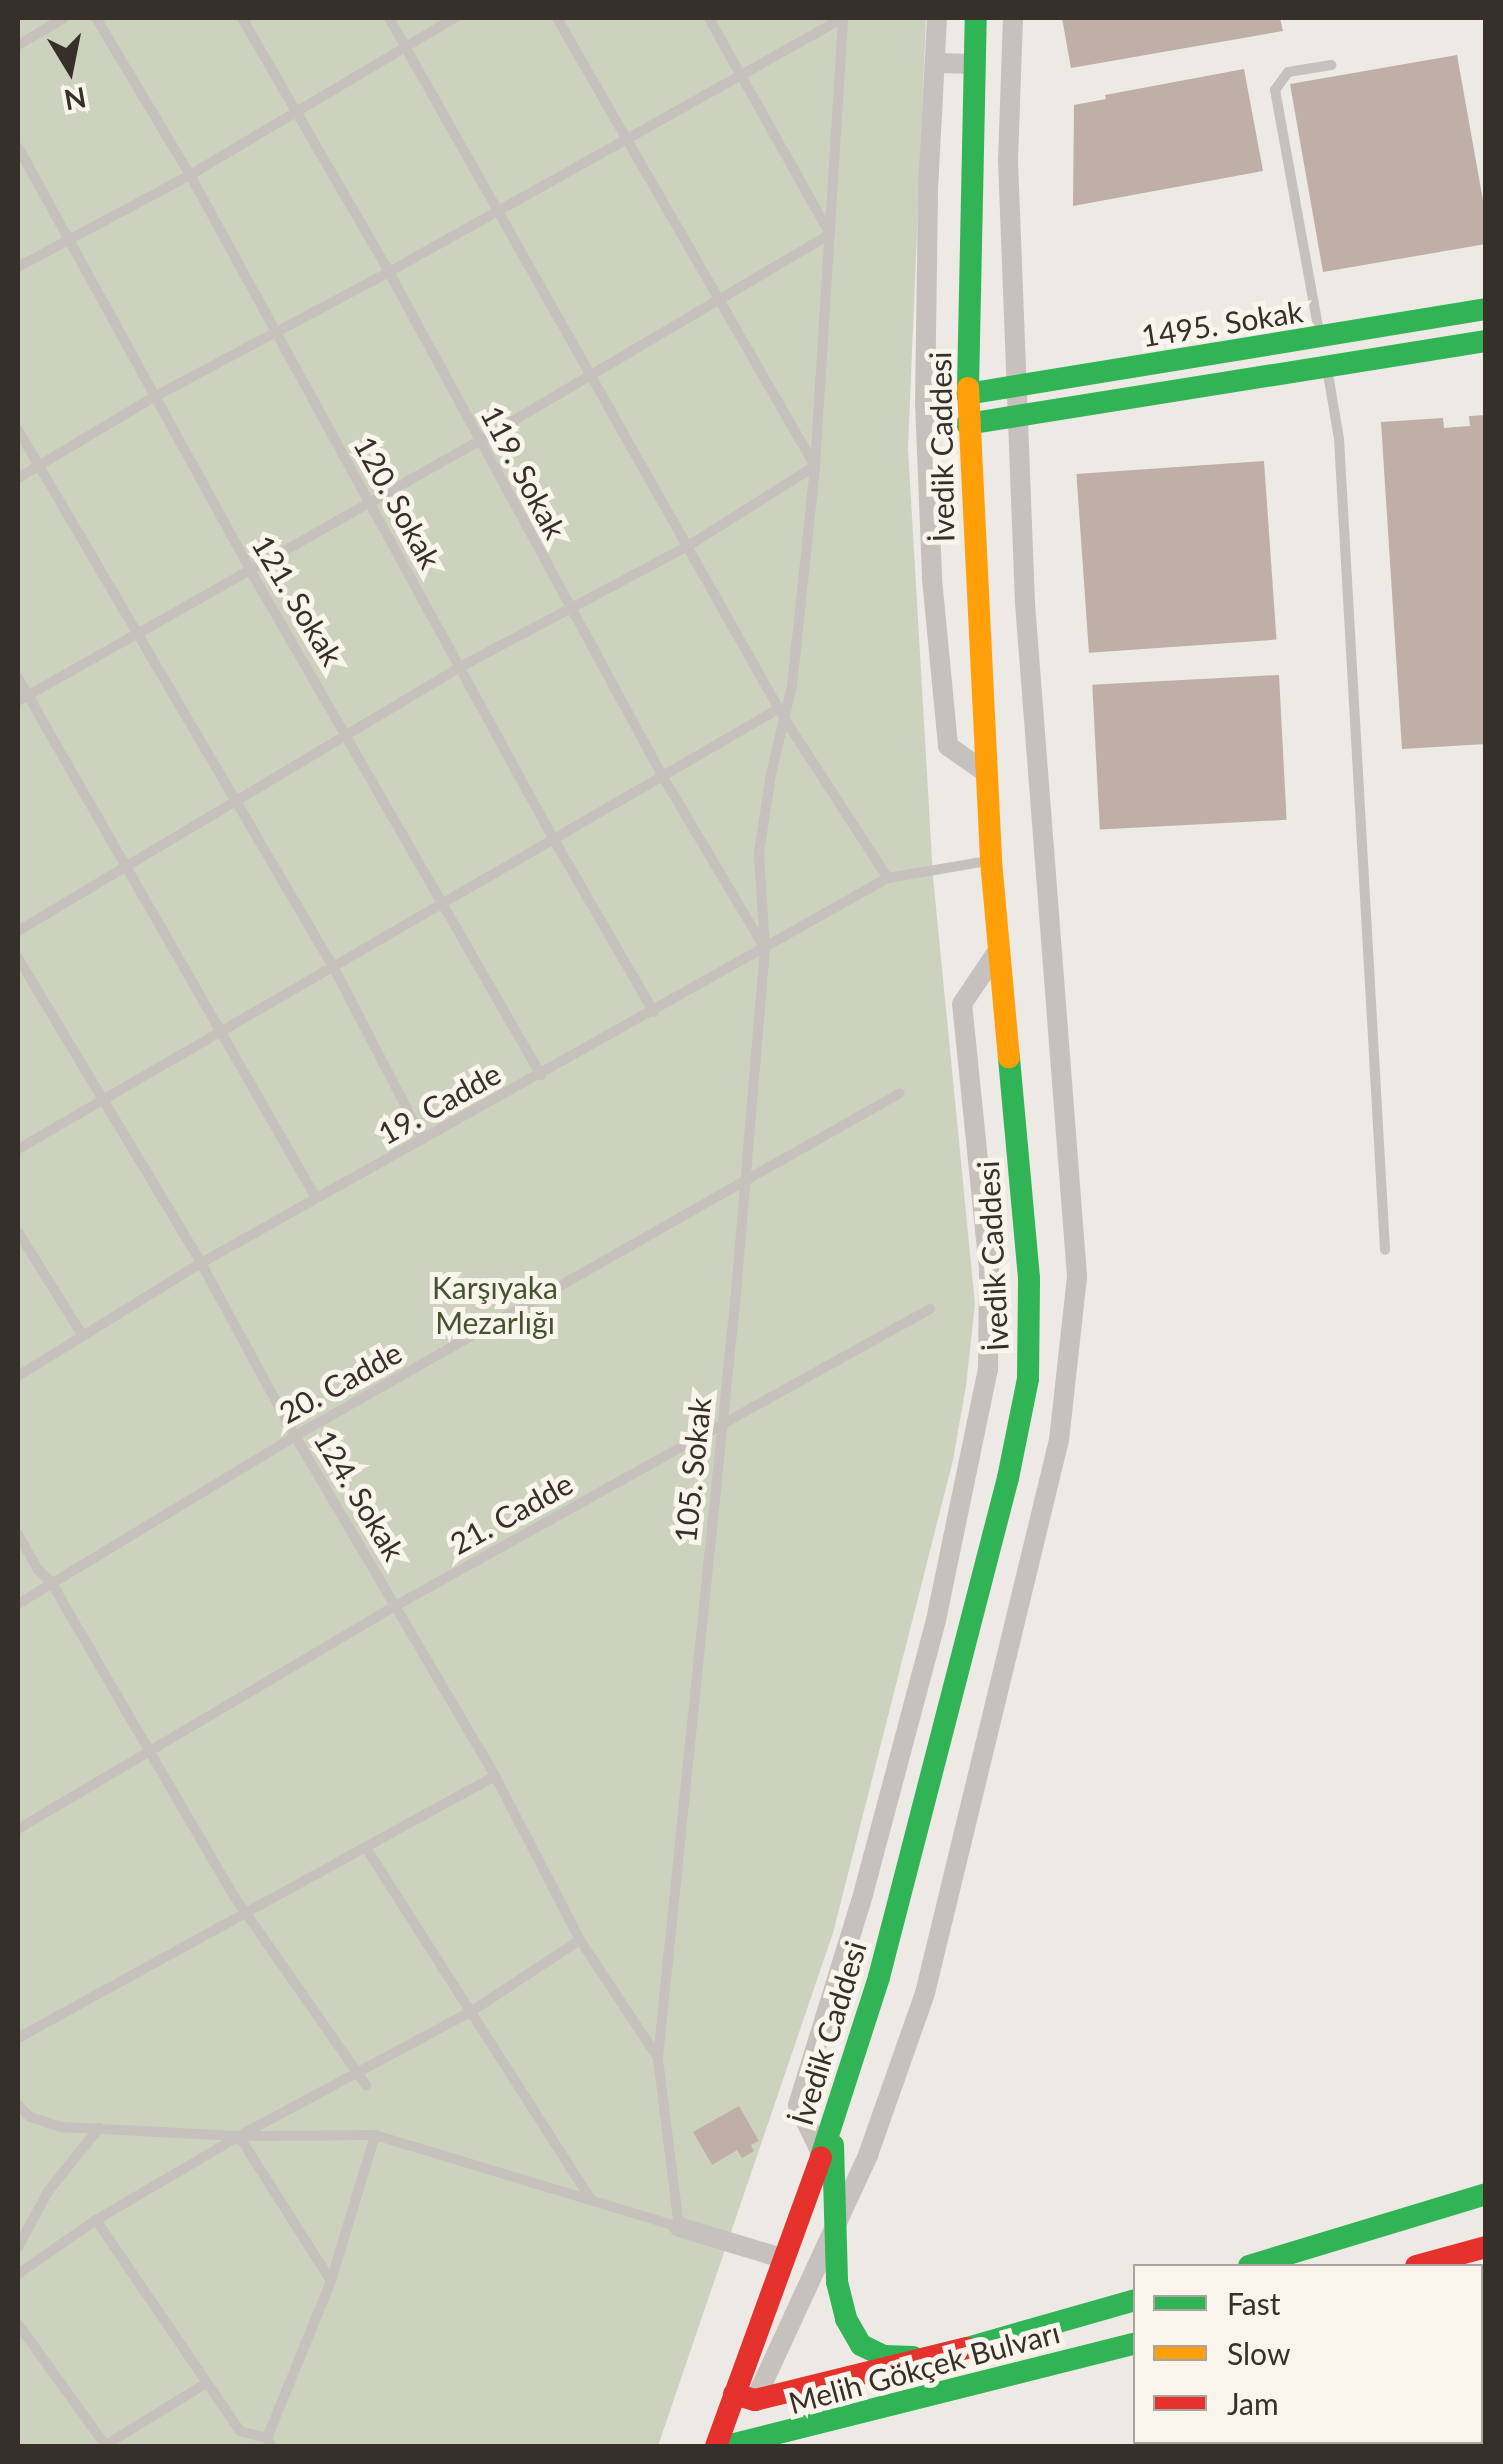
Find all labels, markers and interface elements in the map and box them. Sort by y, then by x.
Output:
north arrow [20,20,120,120]
text: N [62,81,89,118]
street label: 1495. Sokak [1139,292,1305,354]
street label: İvedik Caddesi [921,351,961,543]
street label: 119. Sokak [474,399,574,545]
street label: 120. Sokak [347,430,449,574]
street label: 121. Sokak [245,528,351,672]
street label: 19. Cadde [372,1055,506,1151]
street label: İvedik Caddesi [969,1160,1015,1352]
park label: Karşıyaka Mezarlığı [432,1269,558,1340]
street label: 20. Cadde [273,1334,407,1430]
street label: 105. Sokak [666,1396,718,1544]
street label: 124. Sokak [307,1423,413,1567]
street label: 21. Cadde [444,1465,578,1561]
street label: İvedik Caddesi [783,1937,873,2129]
legend [1133,2264,1483,2444]
text: Fast [1227,2285,1281,2321]
street label: Melih Gökçek Bulvarı [785,2314,1063,2420]
text: Slow [1227,2335,1290,2371]
text: Jam [1227,2385,1279,2421]

